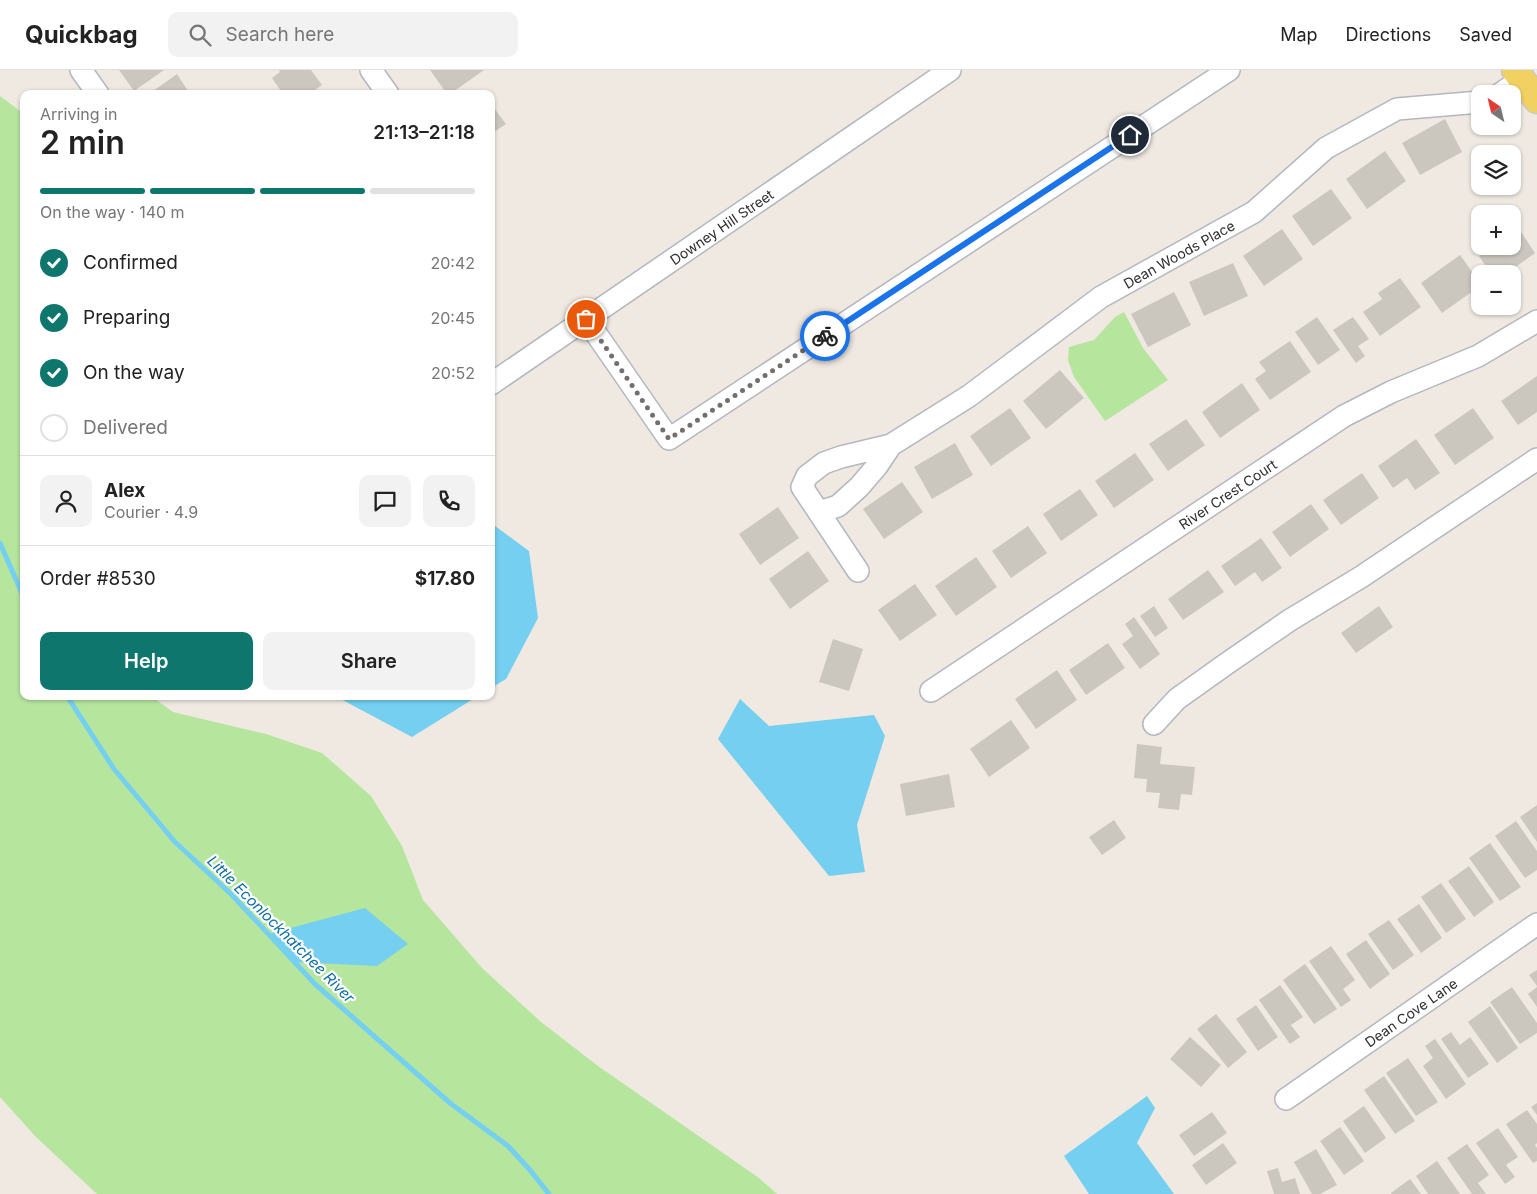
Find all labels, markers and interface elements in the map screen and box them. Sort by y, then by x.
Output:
search box [168,12,518,57]
text: Quickbag [25,20,138,49]
icon: search [186,21,214,49]
text: Search here [226,23,334,46]
text: Map [1280,24,1318,45]
text: Directions [1346,24,1431,45]
text: Saved [1459,24,1512,45]
north arrow [1471,85,1521,135]
map controls [1471,85,1521,315]
text: Arriving in [40,104,117,124]
pin [1109,114,1151,156]
text: 21:13–21:18 [373,121,475,144]
icon: home [1116,121,1144,149]
text: 2 min [40,123,125,162]
button: layers [1471,145,1521,195]
street label: Downey Hill Street [666,185,777,268]
text: On the way · 140 m [40,202,185,222]
button: + [1471,205,1521,255]
street label: Dean Woods Place [1120,216,1237,291]
icon: check [40,249,68,277]
text: Confirmed [83,251,178,274]
text: 20:42 [430,253,475,273]
button: − [1471,265,1521,315]
pin [565,298,607,340]
icon: check [40,304,68,332]
icon: bag [572,305,600,333]
text: Preparing [83,306,170,329]
text: 20:45 [430,308,475,328]
courier [800,311,850,361]
icon: bike [811,322,839,350]
icon: check [40,359,68,387]
text: On the way [83,361,185,384]
text: 20:52 [431,363,475,383]
text: Delivered [83,416,168,439]
street label: River Crest Court [1175,455,1280,532]
button: person [40,475,92,527]
button: chat [359,475,411,527]
button: phone [423,475,475,527]
text: Alex [104,479,145,502]
text: Courier · 4.9 [104,502,198,522]
text: Order #8530 [40,567,156,590]
text: $17.80 [415,567,475,590]
button: Help [40,632,253,690]
button: Share [263,632,475,690]
water label: Little Econlockhatchee River [203,851,359,1007]
street label: Dean Cove Lane [1361,974,1460,1050]

